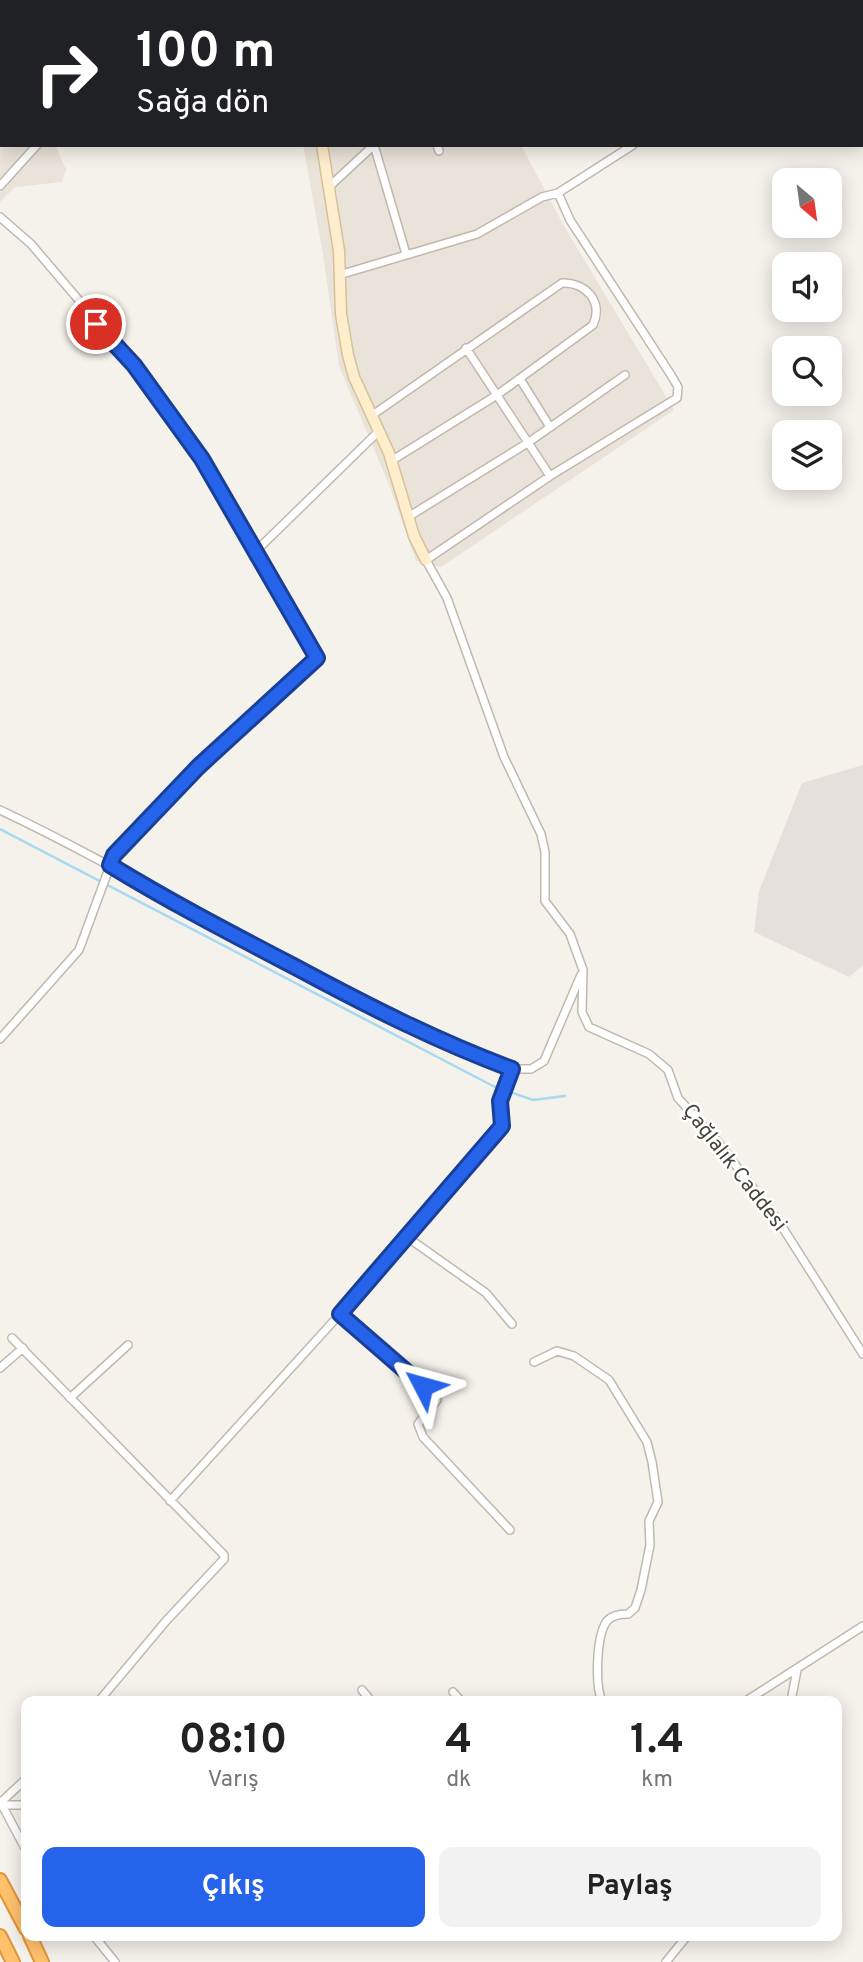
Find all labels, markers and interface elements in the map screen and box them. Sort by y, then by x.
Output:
text: 100 m [136,23,275,85]
icon: right [21,28,112,119]
text: Sağa dön [136,84,269,124]
north arrow [772,168,842,238]
map controls [772,168,842,490]
button: sound [772,252,842,322]
pin [66,294,126,354]
icon: arrive [77,305,115,343]
button: search [772,336,842,406]
button: layers [772,420,842,490]
street label: Çağlalık Caddesi [676,1099,792,1237]
position arrow [386,1349,460,1423]
text: 08:10 [179,1715,287,1768]
text: 4 [445,1715,472,1768]
text: 1.4 [630,1715,684,1768]
text: Varış [207,1766,259,1795]
text: dk [446,1766,471,1795]
text: km [641,1766,673,1795]
button: Çıkış [42,1847,425,1927]
button: Paylaş [439,1847,821,1927]

